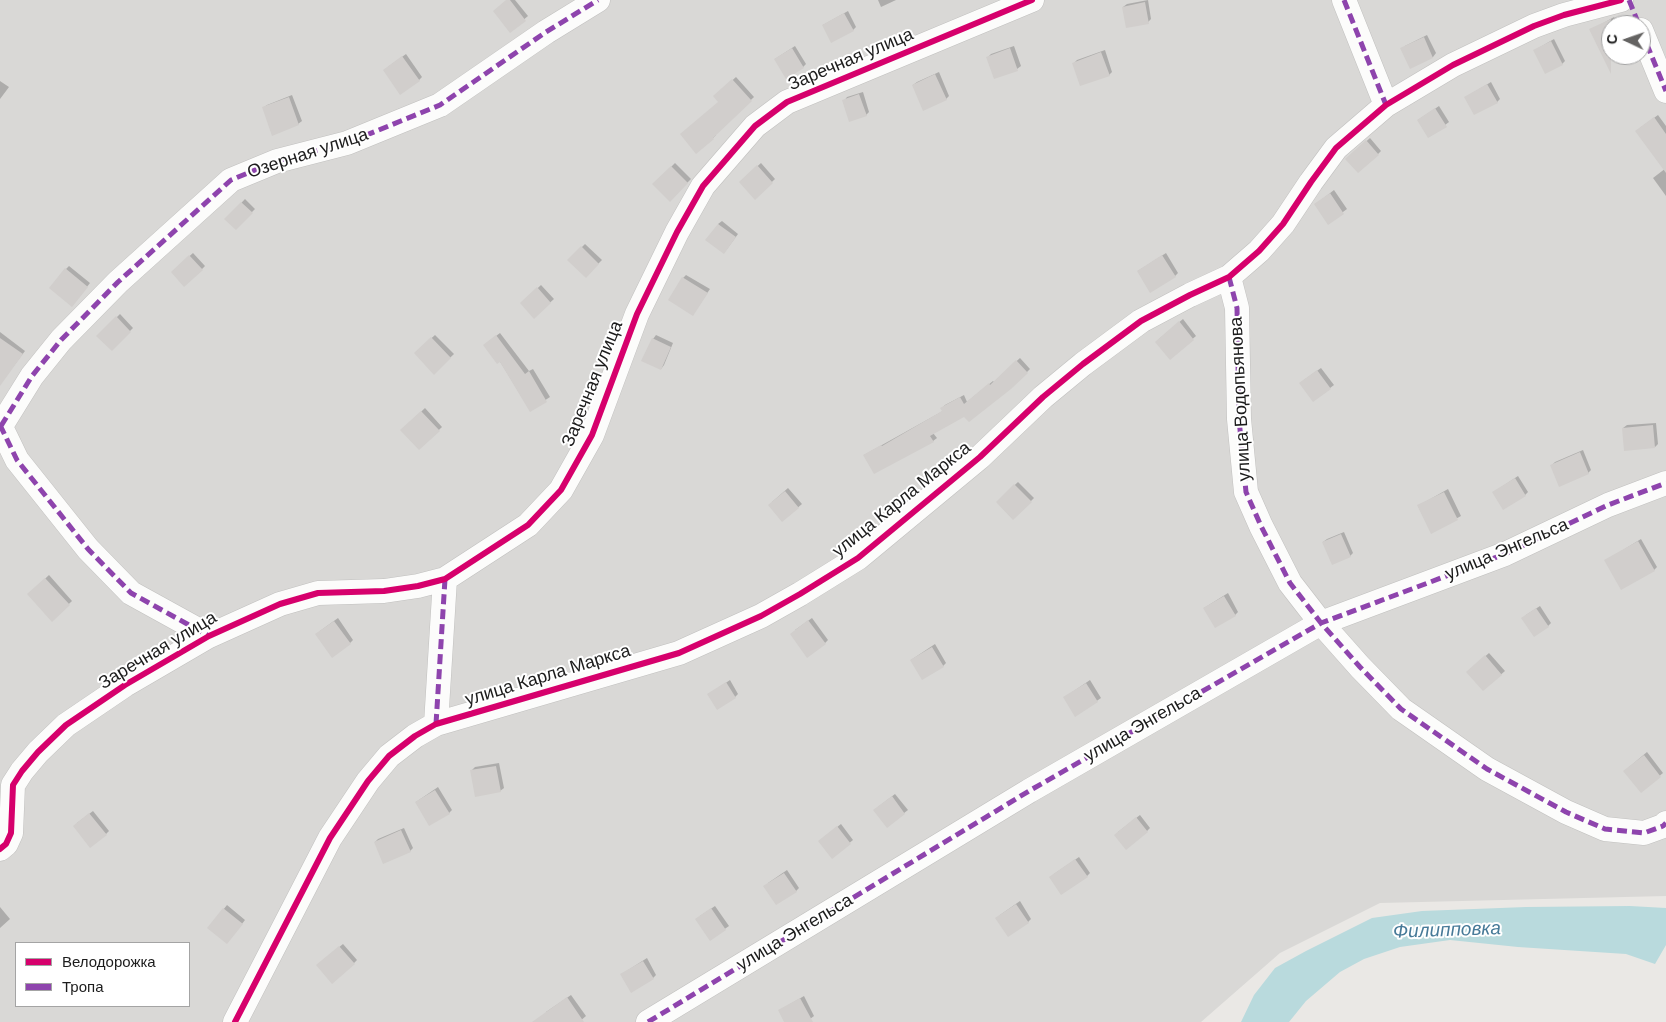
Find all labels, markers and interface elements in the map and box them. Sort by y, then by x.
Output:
north arrow [1601,15,1651,65]
street label: Заречная улица [785,24,917,96]
text: С [1603,34,1621,45]
street label: Озерная улица [245,124,371,184]
street label: улица Водопьянова [1226,316,1256,482]
street label: Заречная улица [558,318,628,450]
street label: улица Карла Маркса [828,438,976,562]
street label: улица Энгельса [1442,514,1572,586]
street label: Заречная улица [95,607,221,695]
street label: улица Карла Маркса [463,641,633,711]
street label: улица Энгельса [1081,683,1205,767]
street label: улица Энгельса [733,890,857,976]
water label: Филипповка [1393,918,1501,944]
legend [15,942,190,1007]
text: Велодорожка [62,952,156,972]
text: Тропа [62,977,103,997]

